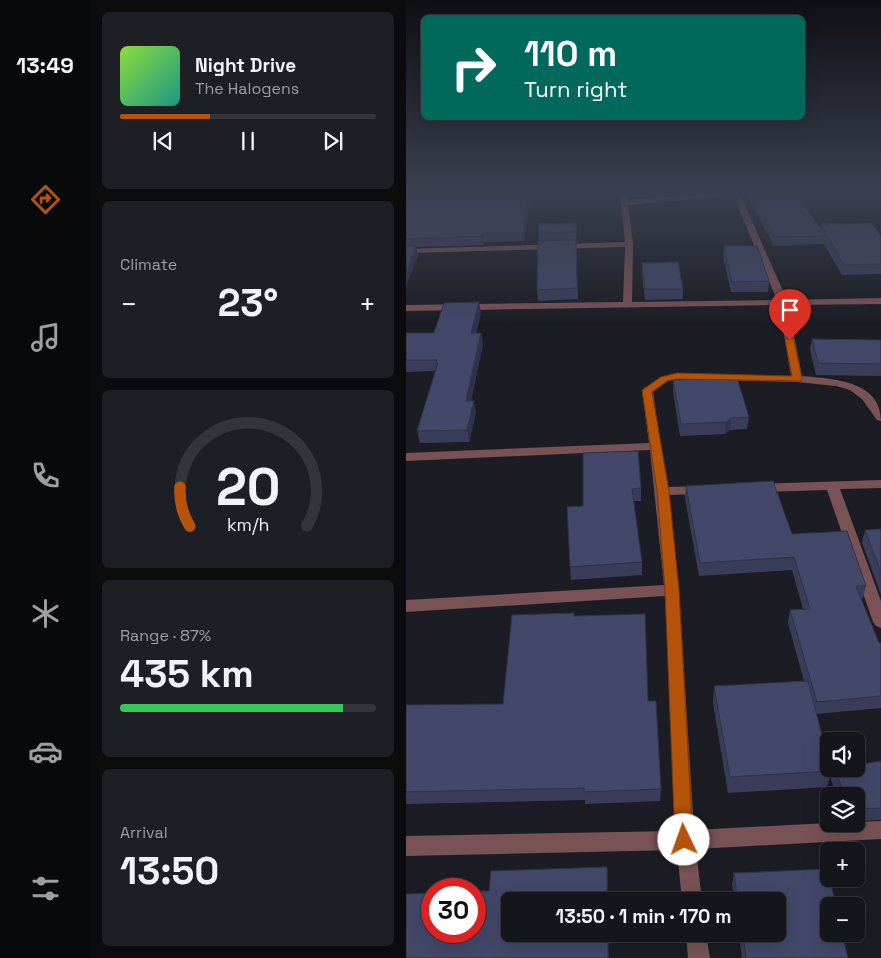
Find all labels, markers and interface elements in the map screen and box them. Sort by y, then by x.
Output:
text: 110 m [524,32,617,76]
icon: right [441,35,506,100]
text: 13:49 [16,51,74,79]
text: Night Drive [195,53,296,78]
text: Turn right [524,75,627,103]
text: The Halogens [195,78,299,99]
icon: previous [149,127,177,155]
icon: pause [234,127,262,155]
icon: next [319,127,347,155]
icon: directions [28,182,63,217]
text: Climate [120,254,177,275]
text: 23° [218,279,278,327]
text: − [120,286,137,322]
text: + [359,286,376,322]
pin [769,289,811,340]
icon: arrive [776,296,804,324]
icon: music [28,320,63,355]
text: 20 [216,454,280,520]
icon: phone [28,458,63,493]
text: km/h [227,513,269,536]
icon: climate [28,596,63,631]
text: Range · 87% [120,625,211,646]
text: 435 km [120,650,254,698]
map controls [820,732,865,942]
button: sound [820,732,865,777]
icon: car [28,734,63,769]
button: layers [820,787,865,832]
position arrow [657,813,709,865]
text: Arrival [120,822,168,843]
button: + [820,842,865,887]
text: 13:50 [120,847,219,895]
icon: filters [28,871,63,906]
speed limit sign: 30 [421,878,486,943]
button: − [820,897,865,942]
text: 13:50 · 1 min · 170 m [556,904,731,929]

